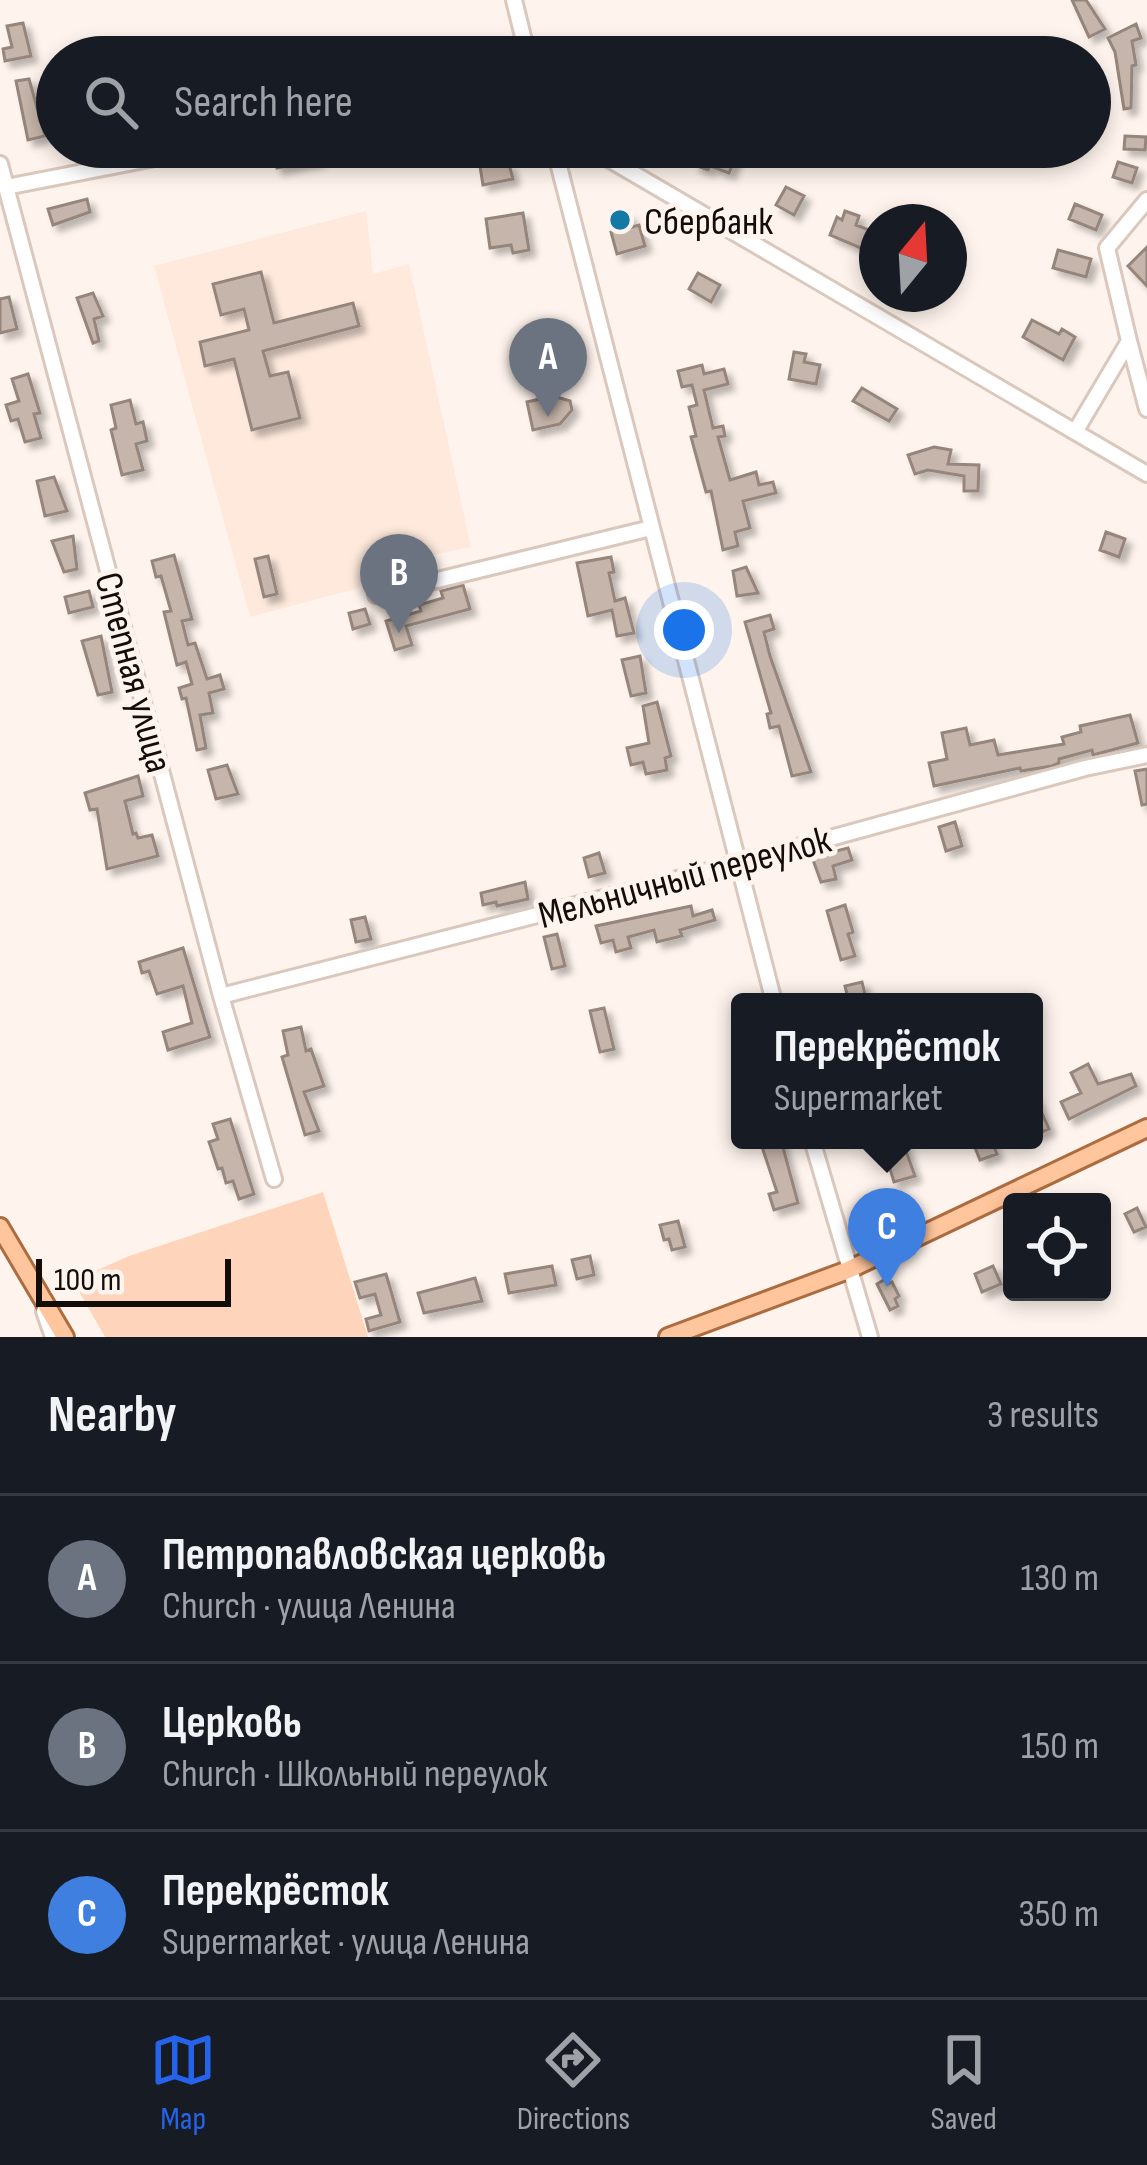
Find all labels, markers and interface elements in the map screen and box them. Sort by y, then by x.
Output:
search box [36,36,1111,168]
icon: search [78,69,144,135]
text: Search here [174,75,353,130]
place label: Сбербанк [644,199,773,246]
north arrow [859,204,967,312]
marker: Сбербанк [607,207,633,233]
pin: A [509,318,587,417]
pin: B [360,534,438,633]
street label: Степная улица [83,568,182,778]
your location [654,600,714,660]
street label: Мельничный переулок [533,817,836,940]
popup [731,993,1043,1149]
text: Перекрёсток [774,1020,1000,1075]
text: Supermarket [774,1075,943,1122]
pin: C [848,1188,926,1287]
map controls [1003,1193,1111,1301]
button: locate [1003,1193,1111,1301]
scale bar [36,1253,231,1306]
text: 100 m [54,1260,121,1300]
text: Nearby [48,1385,177,1446]
text: 3 results [987,1392,1099,1439]
text: Петропавловская церковь [162,1528,606,1583]
text: A [78,1555,96,1602]
text: 130 m [1020,1555,1099,1602]
text: Church · улица Ленина [162,1583,456,1630]
text: Церковь [162,1696,302,1751]
text: B [78,1723,96,1770]
text: 150 m [1021,1723,1099,1770]
text: Church · Школьный переулок [162,1751,548,1798]
text: Перекрёсток [162,1864,389,1919]
text: C [77,1891,97,1938]
text: 350 m [1018,1891,1099,1938]
text: Supermarket · улица Ленина [162,1919,530,1966]
tab: Map [150,2027,216,2139]
tab: Directions [517,2027,630,2139]
tab: Saved [931,2027,997,2139]

